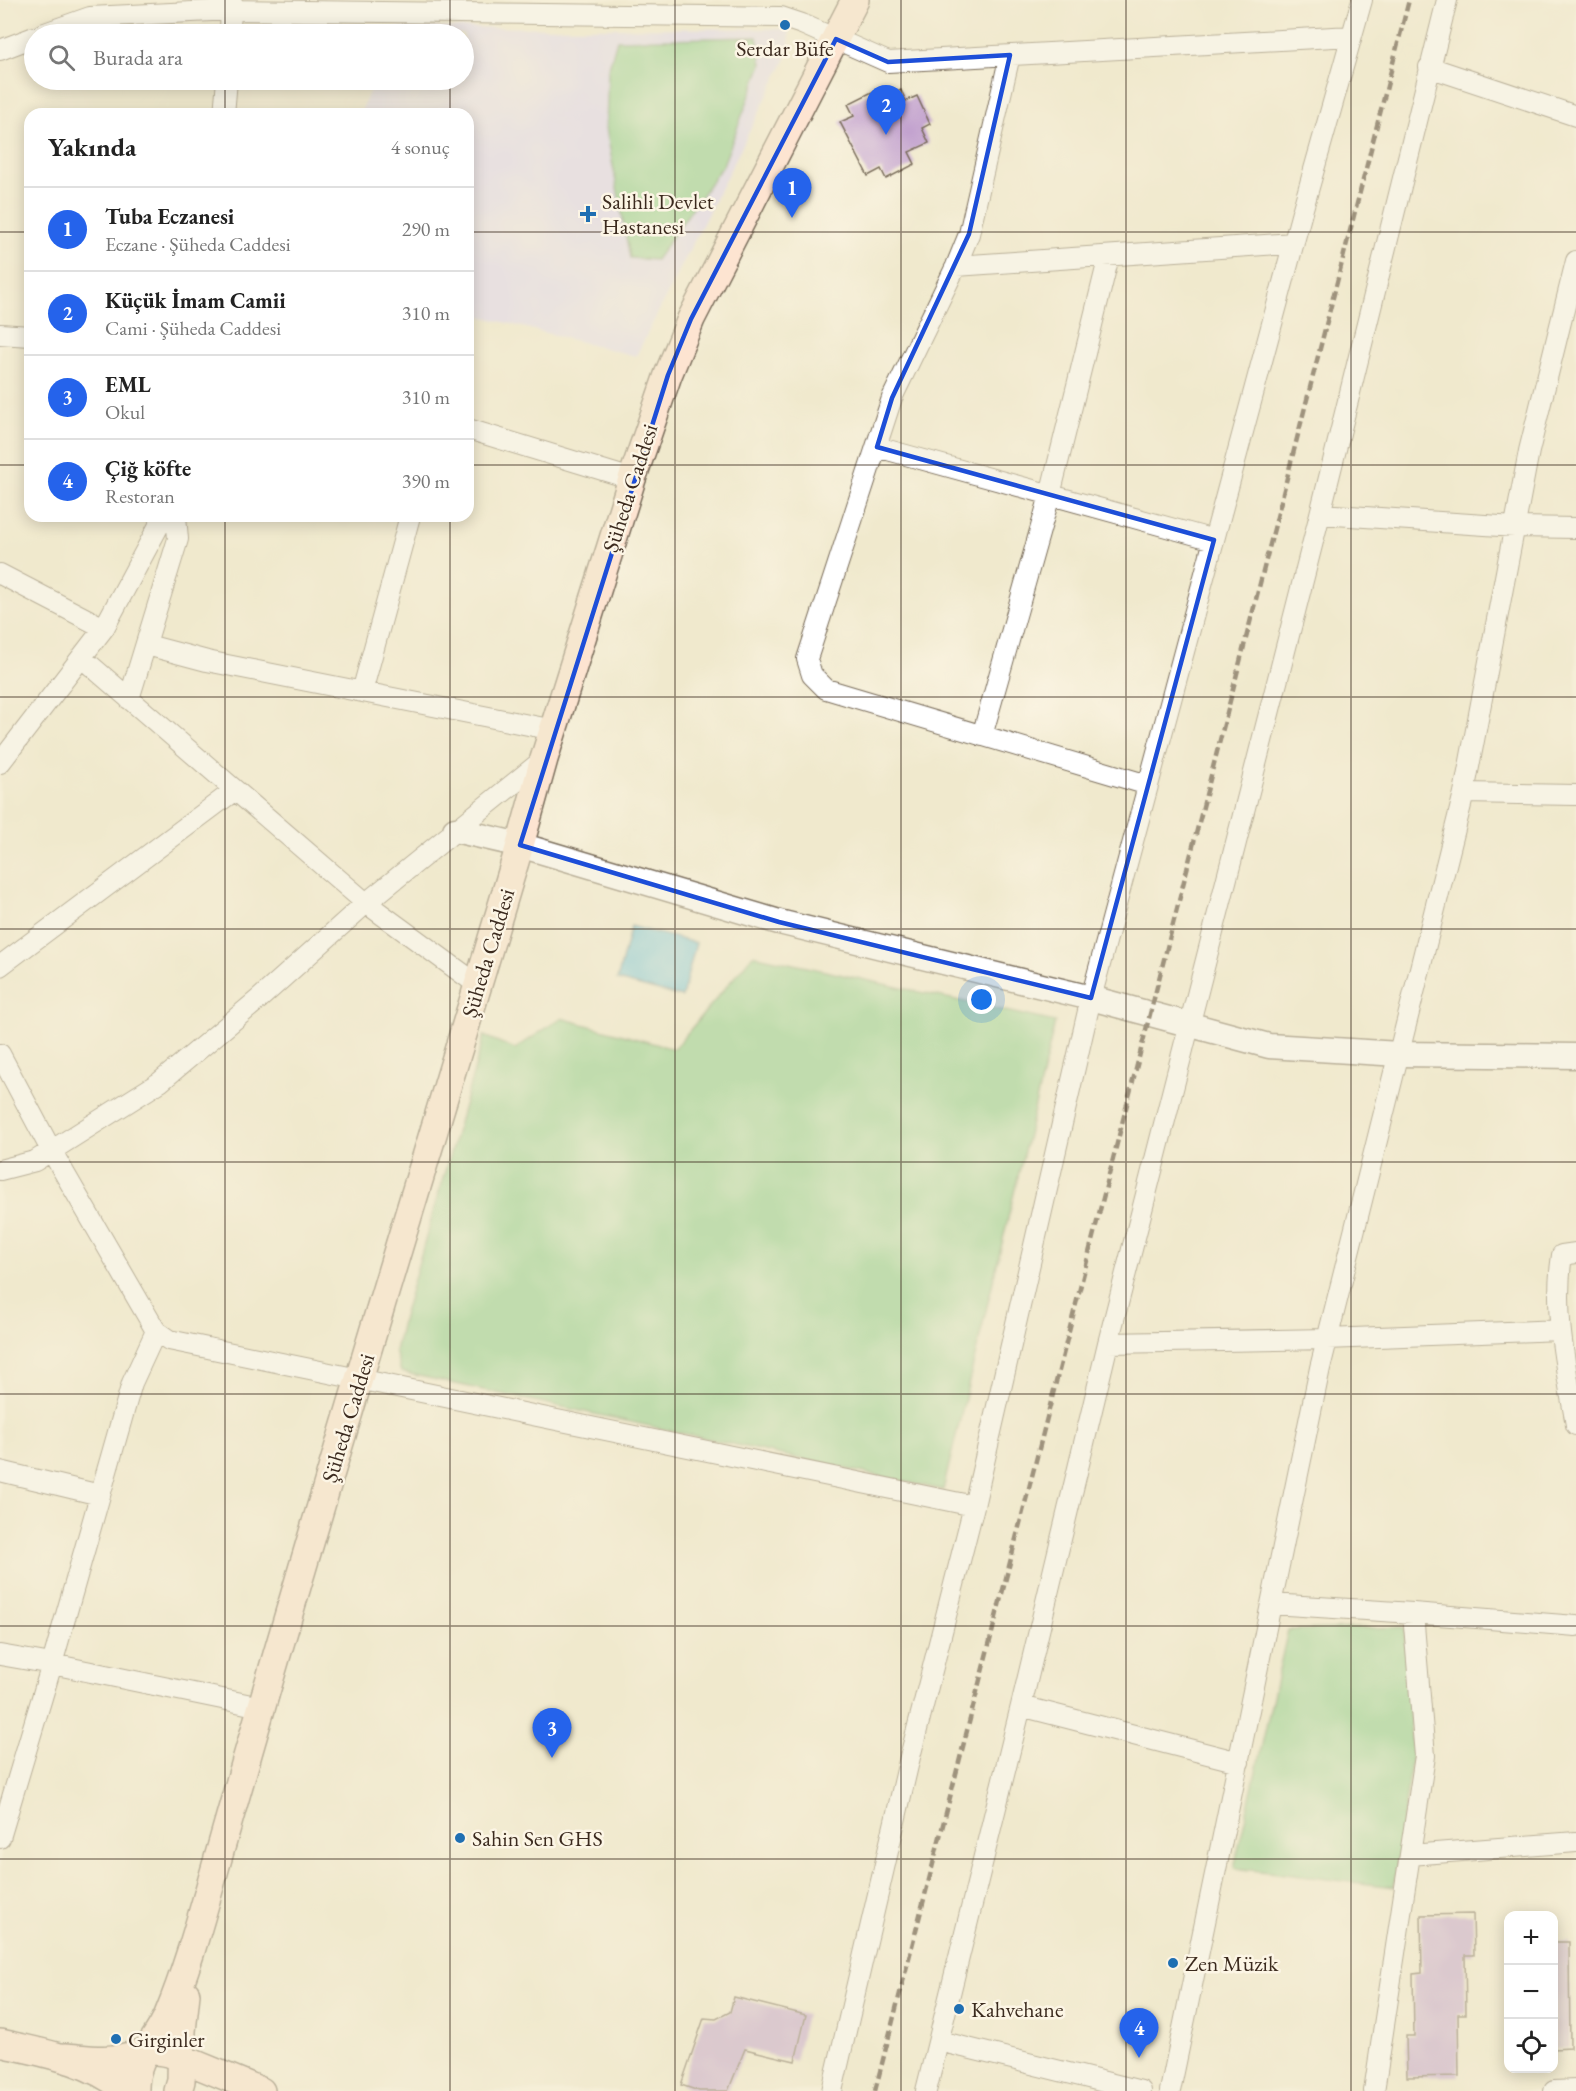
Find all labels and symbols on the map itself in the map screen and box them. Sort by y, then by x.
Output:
marker: Serdar Büfe [778,18,792,32]
place label: Serdar Büfe [736,34,834,63]
pin: 2 [866,86,906,135]
pin: 1 [772,168,812,218]
place label: Salihli Devlet Hastanesi [602,187,714,241]
marker: Salihli Devlet Hastanesi [579,205,597,223]
street label: Şüheda Caddesi [596,420,664,556]
street label: Şüheda Caddesi [455,885,521,1021]
your location [967,985,996,1014]
street label: Şüheda Caddesi [315,1350,381,1486]
pin: 3 [532,1708,572,1758]
place label: Sahin Sen GHS [472,1824,603,1853]
marker: Sahin Sen GHS [453,1831,467,1845]
place label: Zen Müzik [1185,1949,1279,1978]
marker: Zen Müzik [1166,1956,1180,1970]
place label: Kahvehane [971,1995,1064,2024]
marker: Kahvehane [952,2002,966,2016]
pin: 4 [1120,2008,1158,2058]
place label: Girginler [128,2025,205,2054]
marker: Girginler [109,2032,123,2046]

